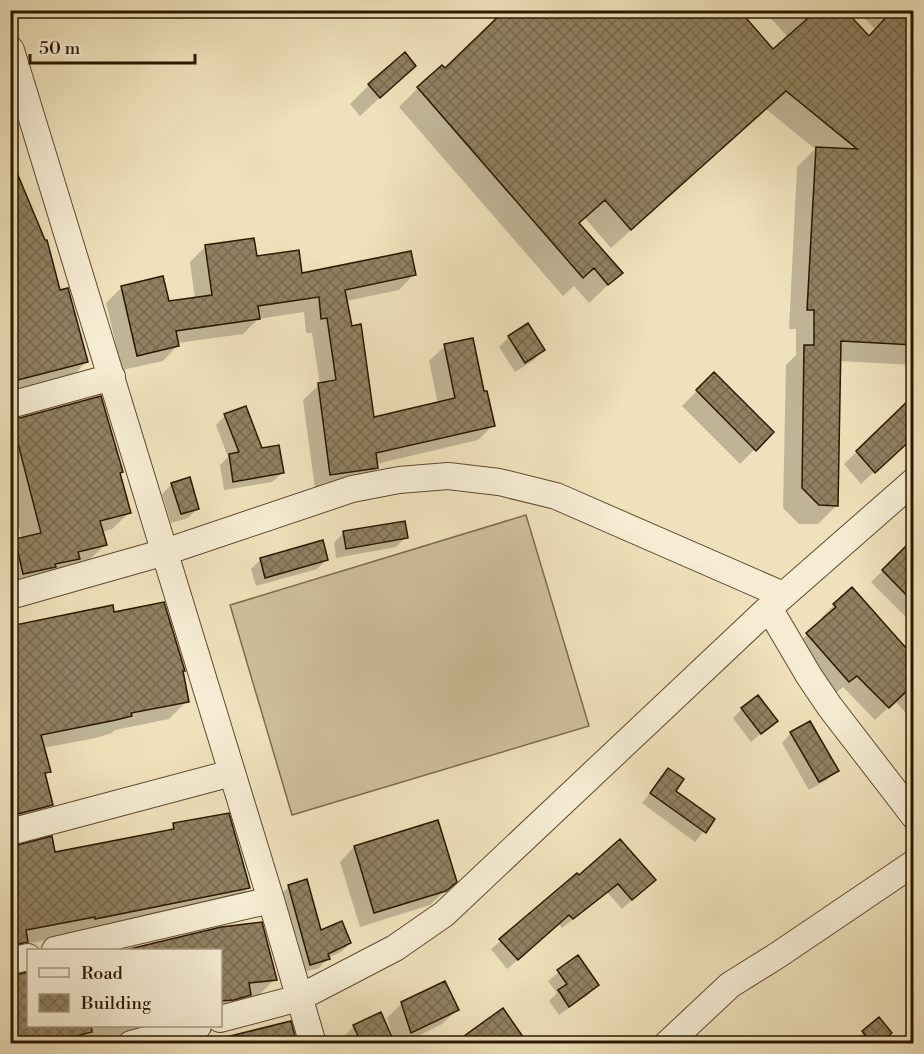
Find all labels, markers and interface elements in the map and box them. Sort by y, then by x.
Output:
scale bar [30,27,195,65]
text: 50 m [39,37,81,60]
legend [27,949,222,1027]
text: Road [81,962,124,985]
text: Building [80,992,152,1015]

